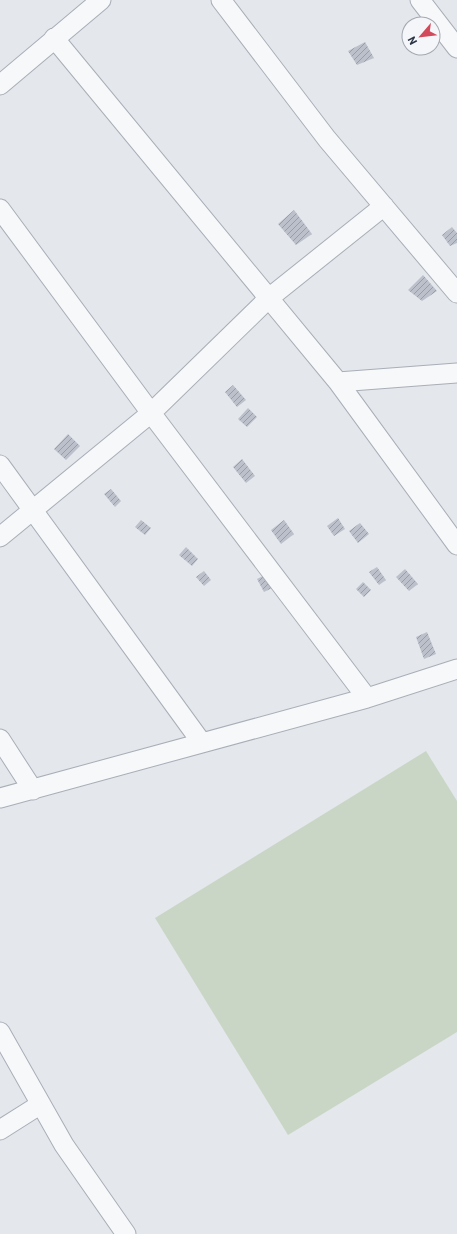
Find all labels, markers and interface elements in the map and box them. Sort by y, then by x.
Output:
north arrow [401,16,441,56]
text: N [404,35,419,47]

